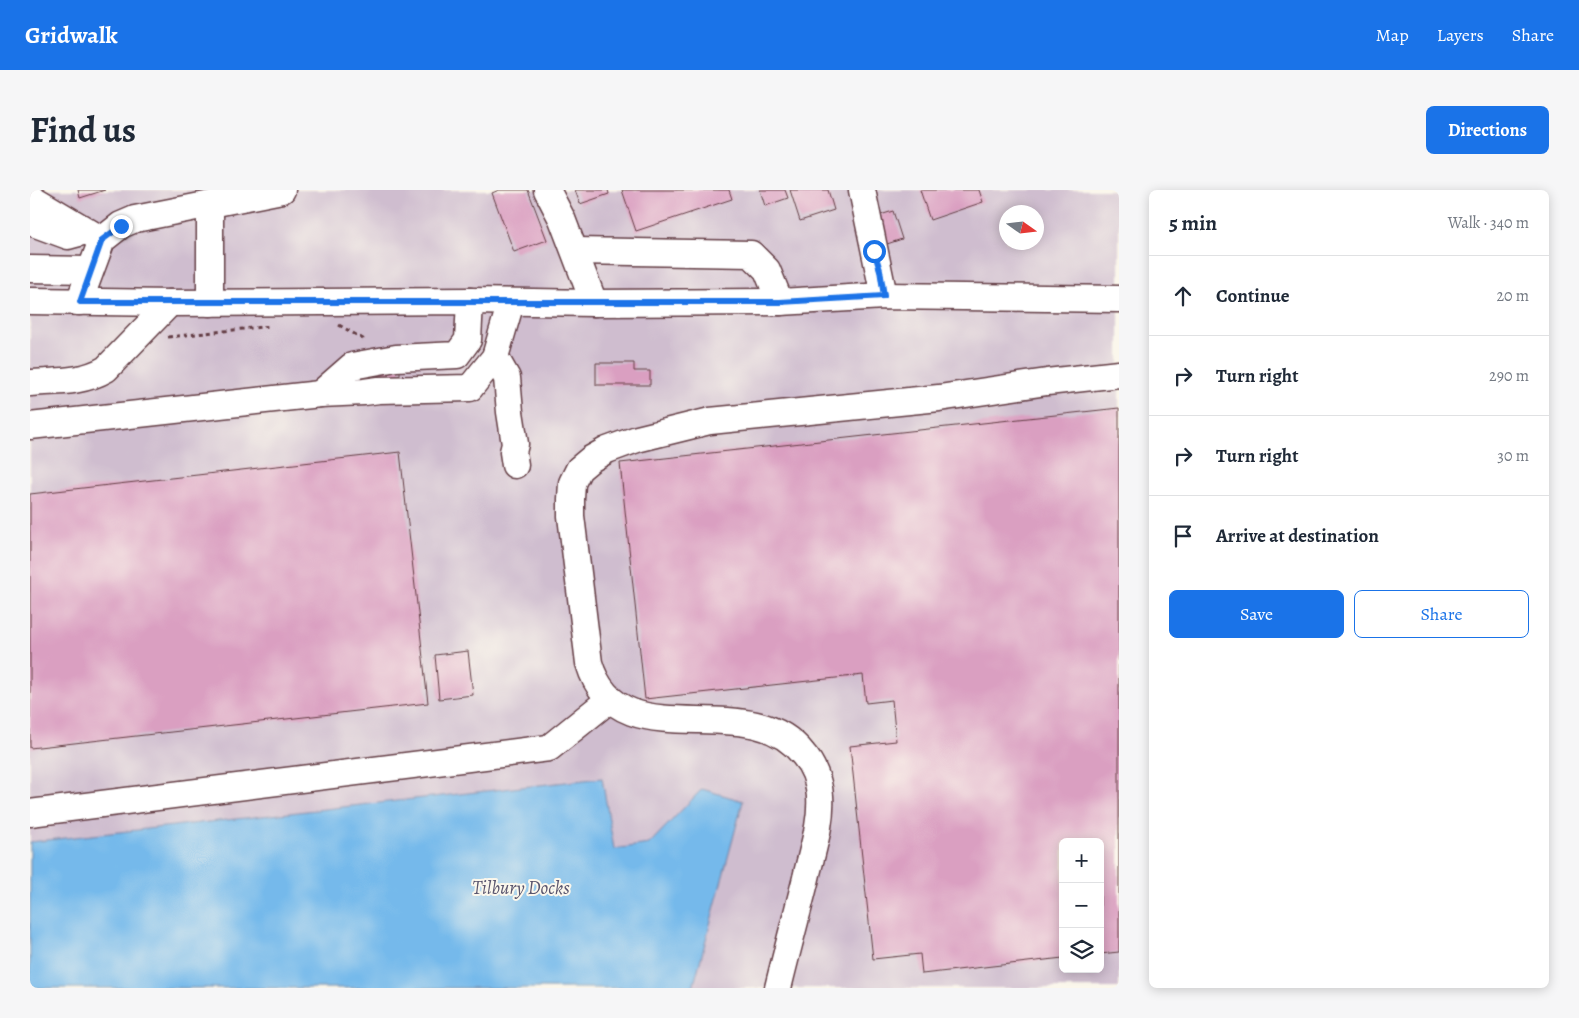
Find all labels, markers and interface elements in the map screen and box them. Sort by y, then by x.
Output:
text: Gridwalk [25,19,118,51]
text: Map [1376,23,1409,47]
text: Layers [1437,23,1484,47]
text: Share [1512,23,1554,47]
text: Find us [30,106,136,154]
button: Directions [1426,106,1549,154]
north arrow [999,205,1044,250]
text: 5 min [1169,209,1217,237]
text: Walk · 340 m [1448,212,1529,234]
route end [110,215,133,238]
route start [863,240,886,263]
icon: ahead [1169,282,1197,310]
text: Continue [1216,283,1290,309]
text: 20 m [1496,285,1529,307]
icon: right [1169,362,1197,390]
text: Turn right [1216,363,1298,389]
text: 290 m [1489,365,1529,387]
icon: right [1169,442,1197,470]
text: Turn right [1216,443,1298,469]
text: 30 m [1497,445,1529,467]
icon: arrive [1169,522,1197,550]
text: Arrive at destination [1216,523,1379,549]
button: Save [1169,590,1344,638]
button: Share [1354,590,1529,638]
map controls [1059,838,1104,973]
button: + [1059,838,1104,883]
water label: Tilbury Docks [472,875,570,901]
button: − [1059,883,1104,928]
button: layers [1059,928,1104,973]

